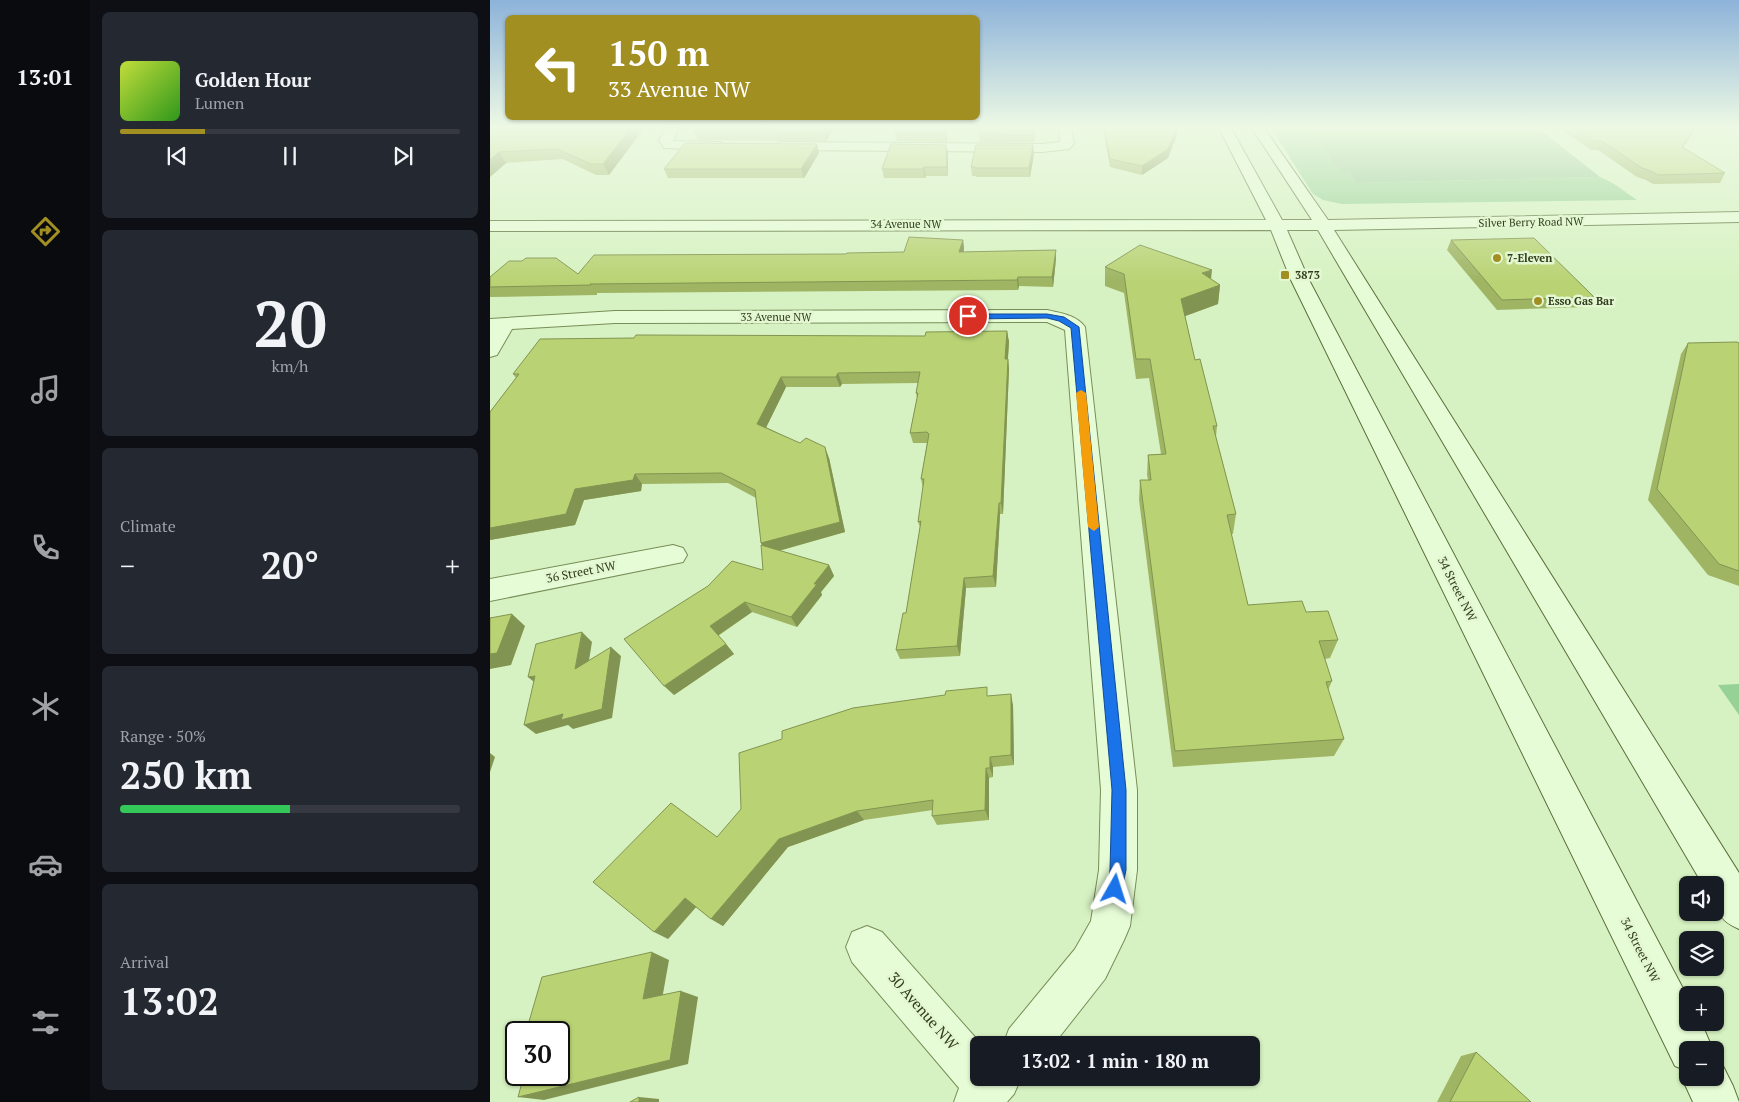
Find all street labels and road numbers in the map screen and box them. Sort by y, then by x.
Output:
street label: Silver Berry Road NW [1478,214,1584,230]
street label: 34 Avenue NW [870,217,942,231]
street label: 33 Avenue NW [740,310,812,324]
street label: 34 Street NW [1435,554,1481,624]
street label: 36 Street NW [545,557,618,586]
street label: 34 Street NW [1618,915,1664,985]
street label: 30 Avenue NW [884,967,964,1054]

